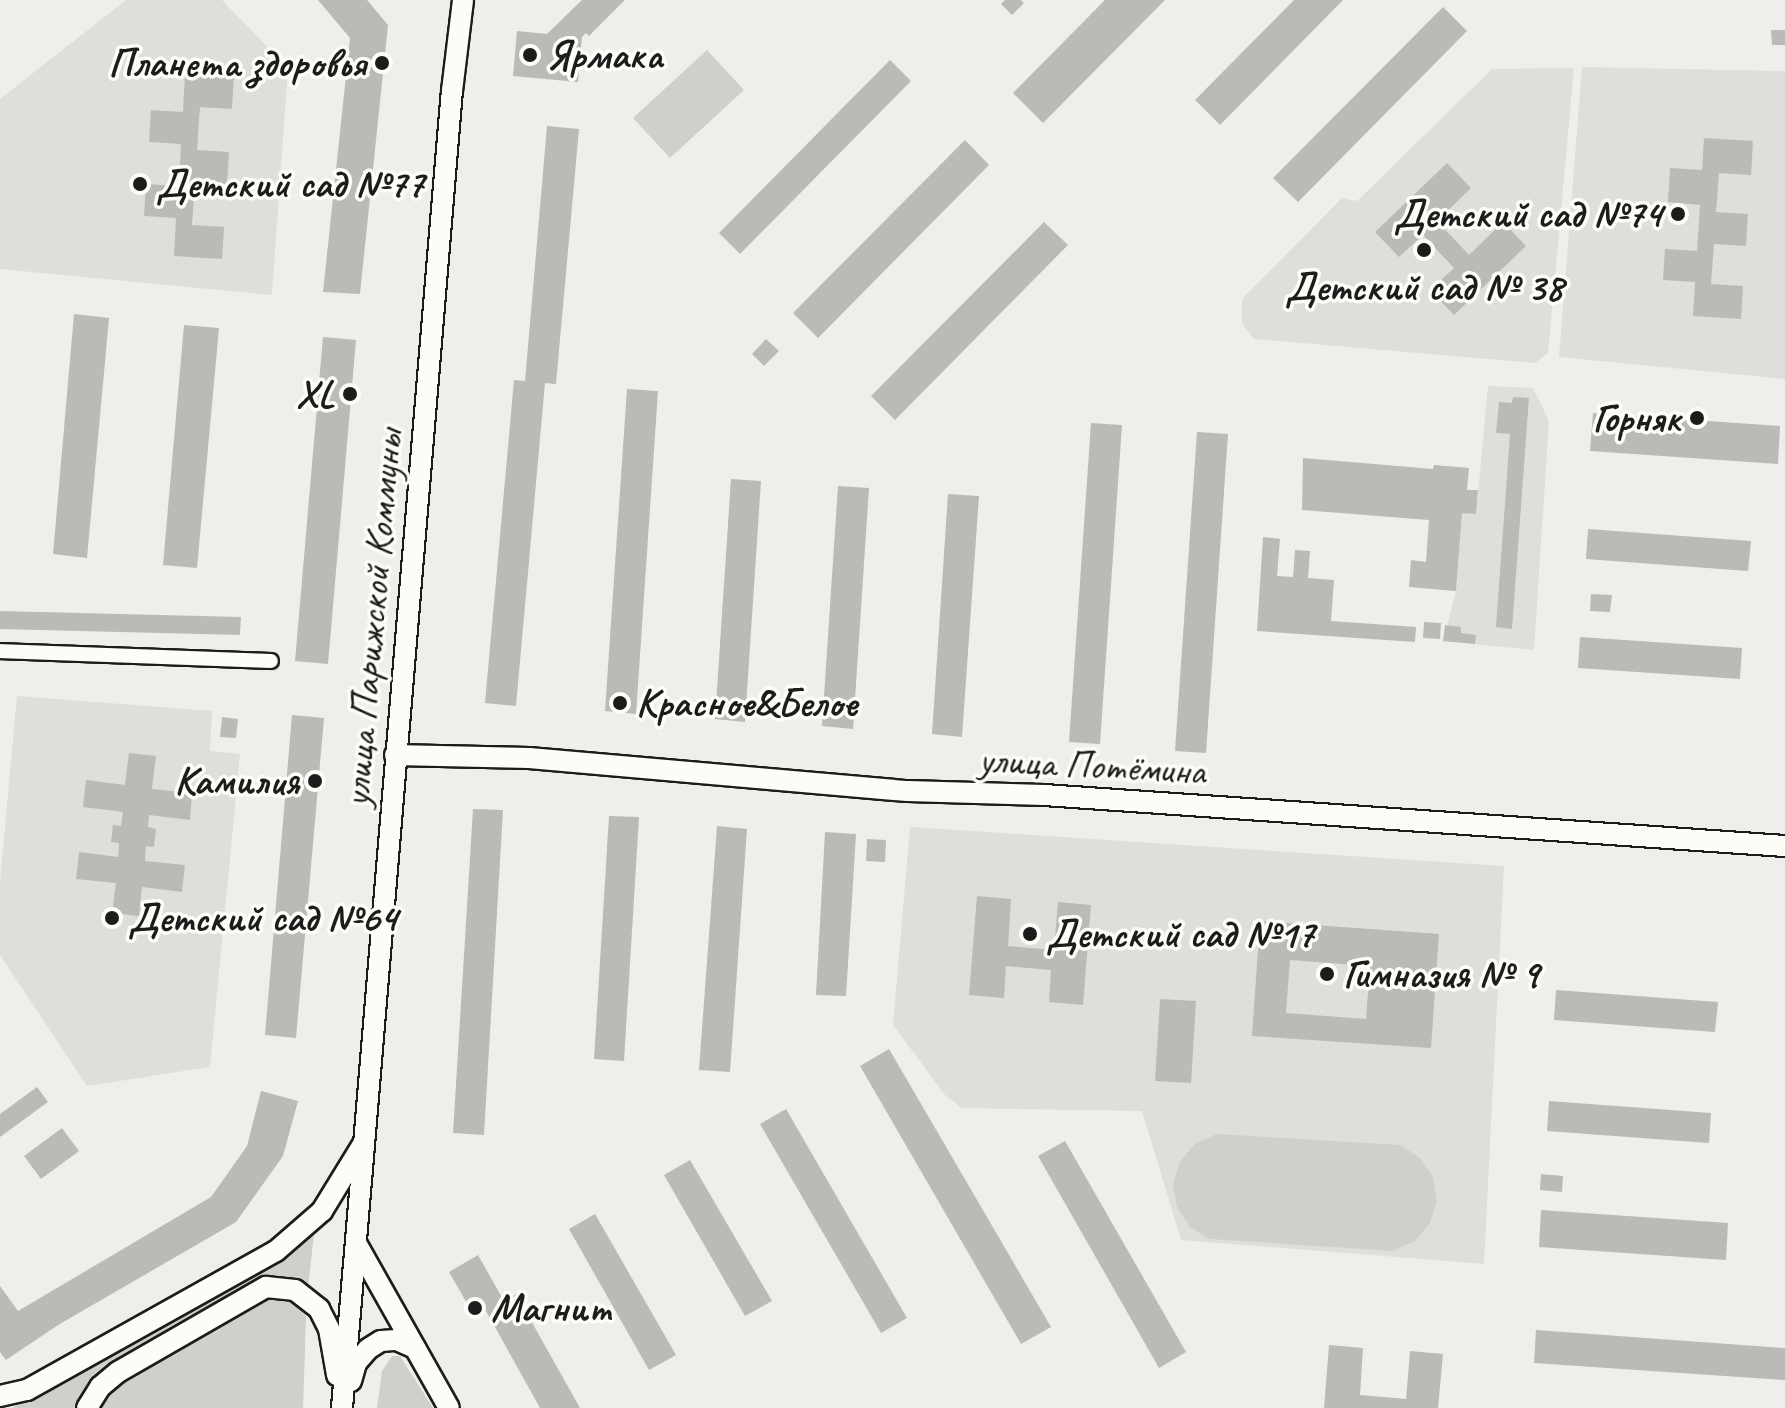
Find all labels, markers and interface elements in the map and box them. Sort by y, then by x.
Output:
place label: Ярмака [546,31,662,79]
place label: Планета здоровья [108,39,366,87]
marker: Ярмака [521,46,539,64]
marker: Планета здоровья [373,54,391,72]
place label: Детский сад №77 [156,160,424,208]
marker: Детский сад №77 [131,175,149,193]
place label: Детский сад №74 [1394,190,1662,238]
marker: Детский сад №74 [1669,205,1687,223]
marker: Детский сад № 38 [1415,241,1433,259]
place label: Детский сад № 38 [1285,263,1563,311]
place label: XL [296,370,334,418]
marker: XL [341,385,359,403]
place label: Горняк [1593,394,1681,442]
marker: Горняк [1688,409,1706,427]
street label: улица Парижской Коммуны [332,427,412,809]
place label: Красное&Белое [636,679,858,727]
marker: Красное&Белое [611,694,629,712]
street label: улица Потёмина [979,735,1205,795]
place label: Камилия [175,757,299,805]
marker: Камилия [306,772,324,790]
place label: Детский сад №64 [128,894,397,942]
marker: Детский сад №64 [103,909,121,927]
place label: Детский сад №17 [1046,910,1314,958]
marker: Детский сад №17 [1021,925,1039,943]
place label: Гимназия № 9 [1343,950,1539,998]
marker: Гимназия № 9 [1318,965,1336,983]
place label: Магнит [491,1284,612,1332]
marker: Магнит [466,1299,484,1317]

